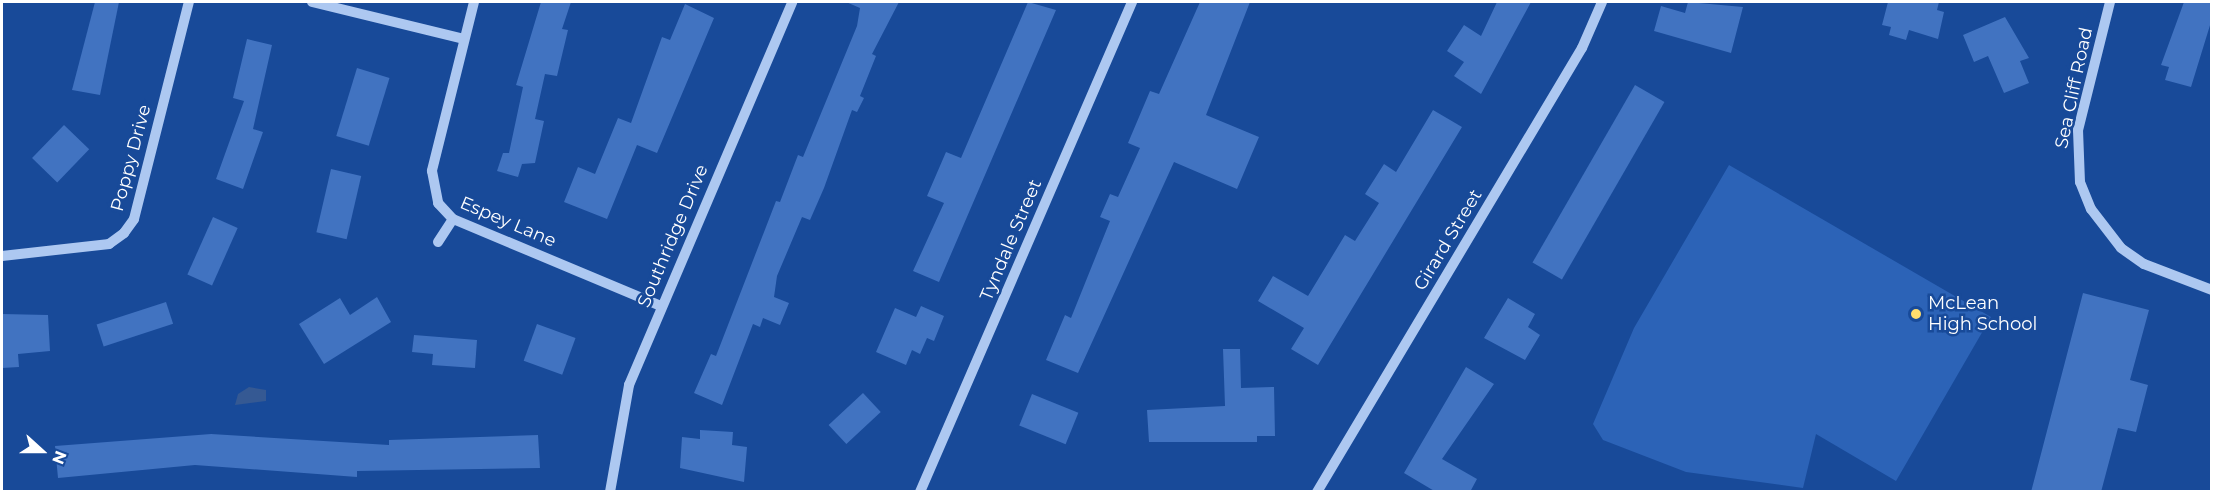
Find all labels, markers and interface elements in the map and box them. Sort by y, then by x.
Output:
street label: Sea Cliff Road [2051,25,2097,151]
street label: Poppy Drive [106,102,156,214]
street label: Southridge Drive [633,161,713,311]
street label: Tyndale Street [976,176,1046,304]
street label: Girard Street [1409,185,1487,295]
street label: Espey Lane [457,192,559,252]
place label: McLean High School [1928,293,2037,336]
marker: McLean High School [1909,307,1923,321]
north arrow [12,421,72,481]
text: N [48,448,70,467]

